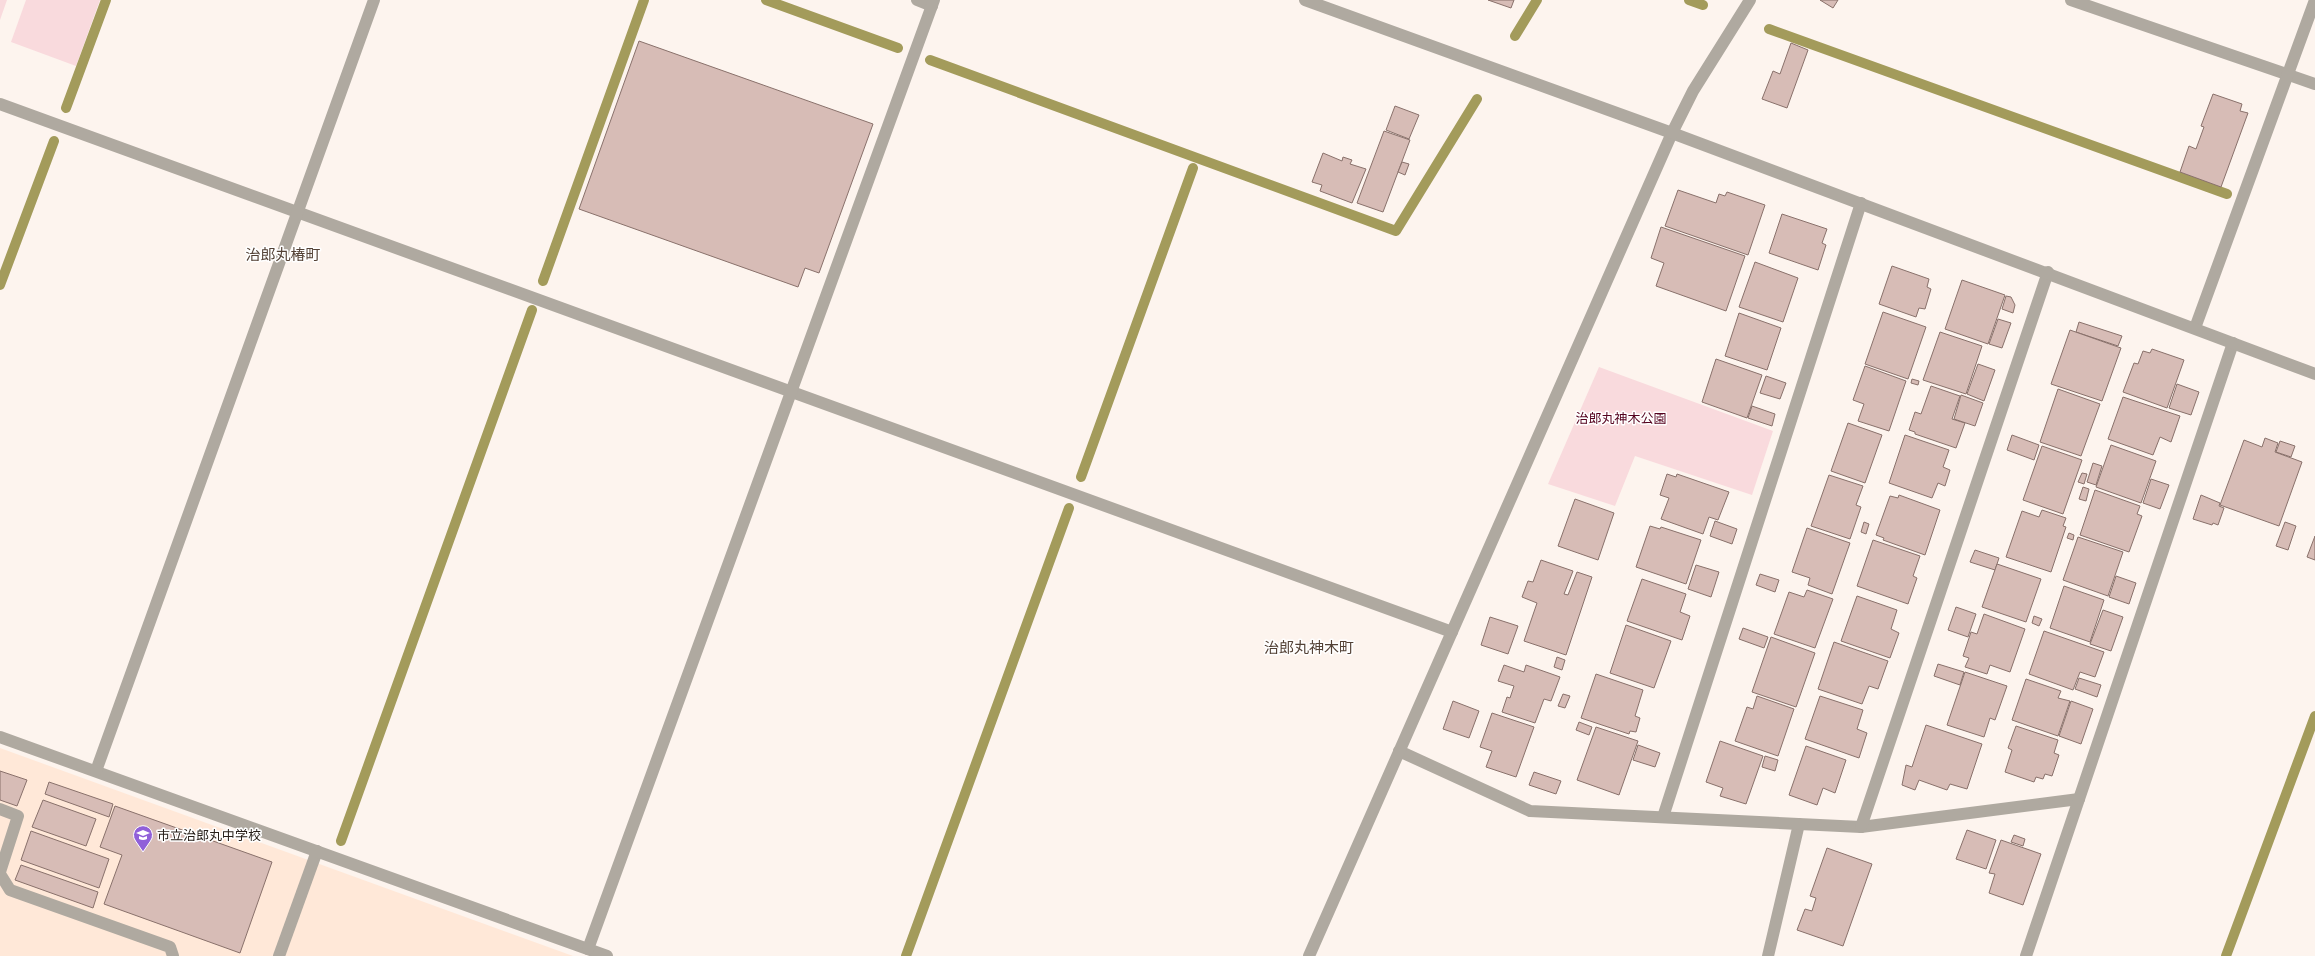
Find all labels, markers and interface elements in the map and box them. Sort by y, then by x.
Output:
district label: 治郎丸椿町 [245,246,321,264]
park label: 治郎丸神木公園 [1575,411,1667,426]
district label: 治郎丸神木町 [1264,639,1354,657]
school or university icon: 市立治郎丸中学校 [132,824,154,852]
place label: 市立治郎丸中学校 [157,828,261,843]

